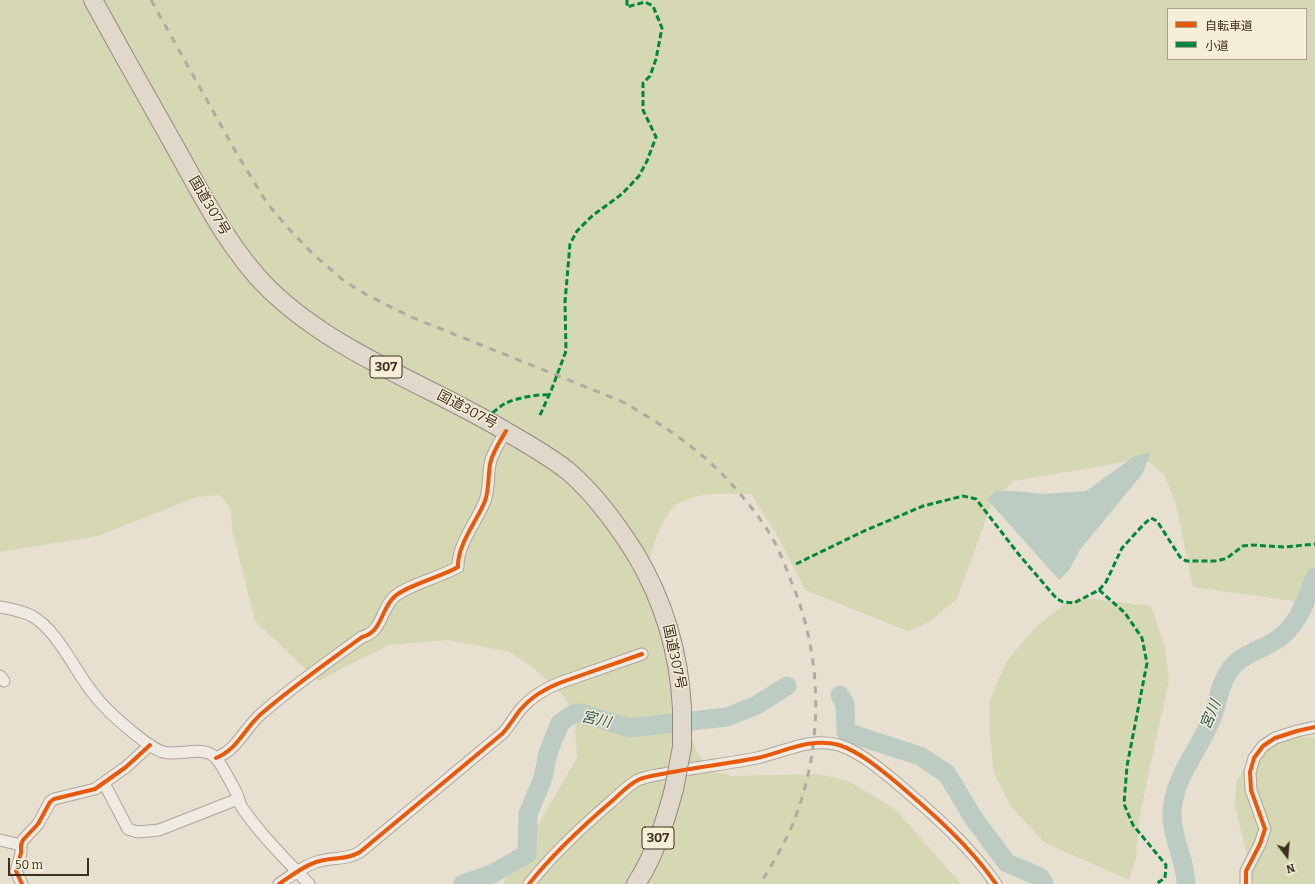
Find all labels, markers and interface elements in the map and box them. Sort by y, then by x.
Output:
legend [1167,8,1307,60]
text: 自転車道 [1205,19,1253,33]
text: 小道 [1205,39,1229,53]
street label: 国道307号 [185,173,233,239]
road number: 307 [370,356,402,378]
street label: 国道307号 [434,387,500,433]
street label: 国道307号 [659,623,689,691]
water label: 宮川 [1197,698,1225,732]
water label: 宮川 [579,708,613,732]
road number: 307 [642,827,674,849]
north arrow [1267,836,1307,876]
scale bar [10,850,91,876]
text: 50 m [15,858,43,872]
text: N [1285,861,1296,875]

